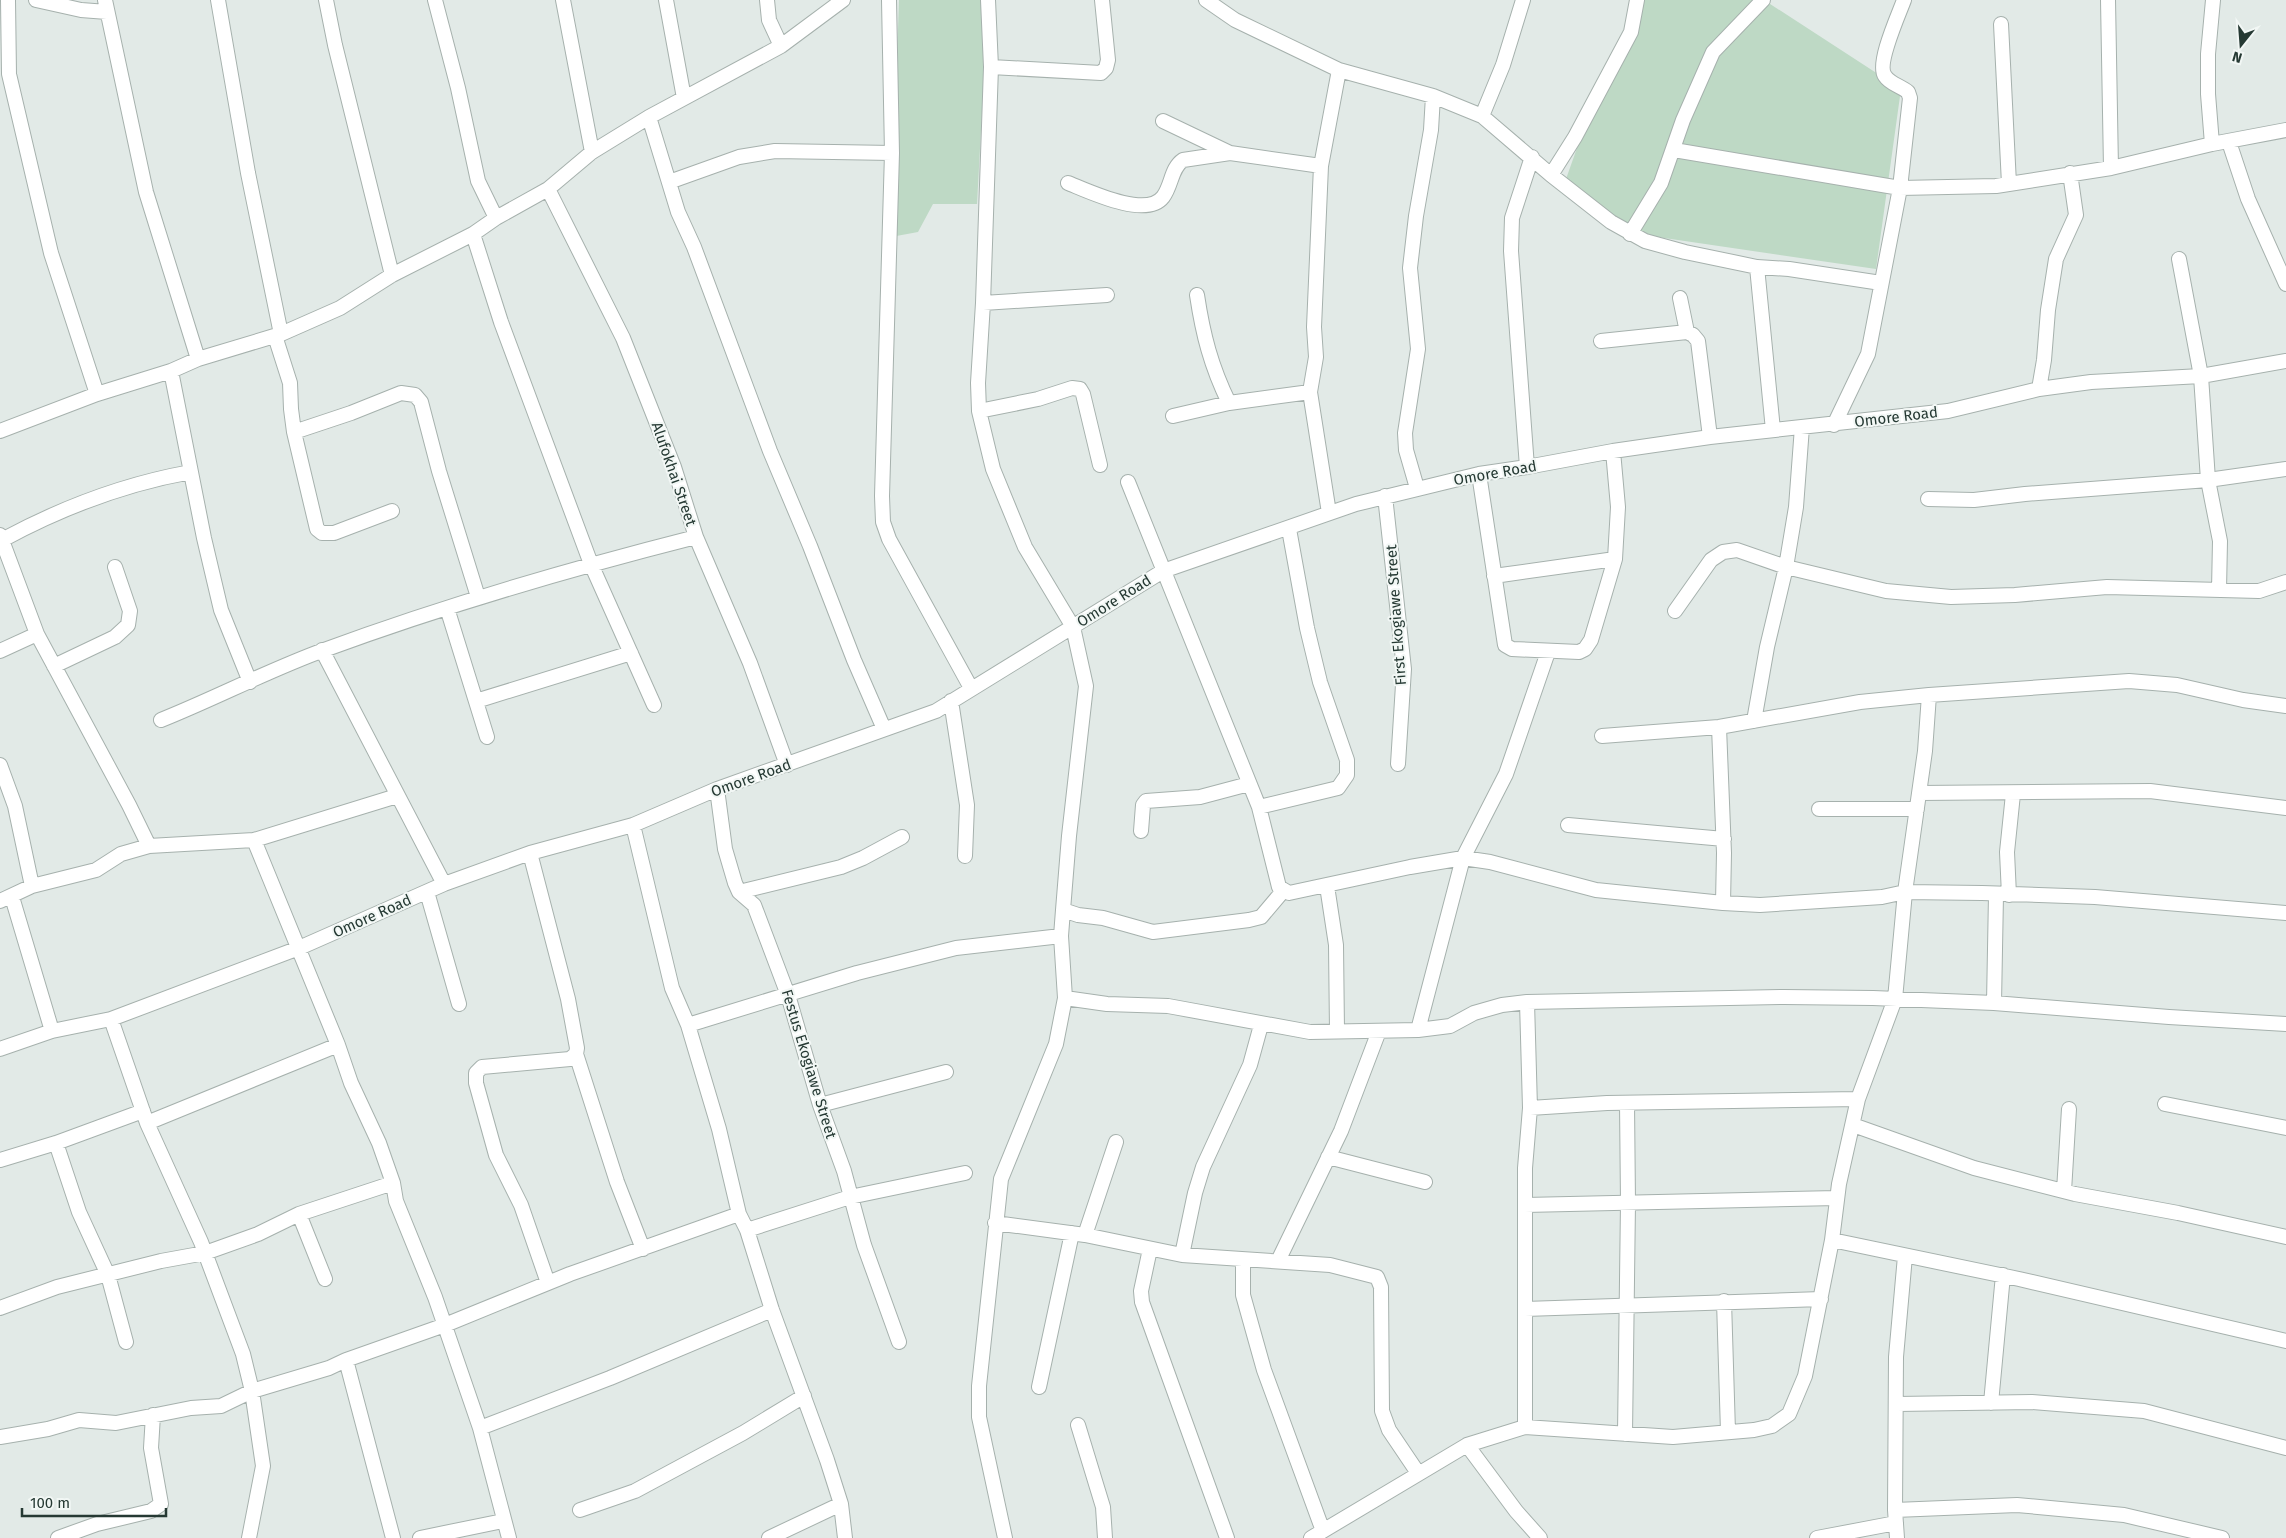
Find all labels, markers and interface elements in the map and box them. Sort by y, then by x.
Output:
north arrow [2216,20,2266,70]
text: N [2230,47,2244,66]
street label: Omore Road [1853,403,1939,431]
street label: Alufokhai Street [648,420,700,529]
street label: Omore Road [1452,457,1538,489]
street label: First Ekogiawe Street [1382,543,1410,686]
street label: Omore Road [1074,571,1154,631]
street label: Omore Road [708,755,794,801]
street label: Omore Road [330,891,414,941]
street label: Festus Ekogiawe Street [778,987,840,1141]
scale bar [22,1486,166,1518]
text: 100 m [30,1494,70,1512]

